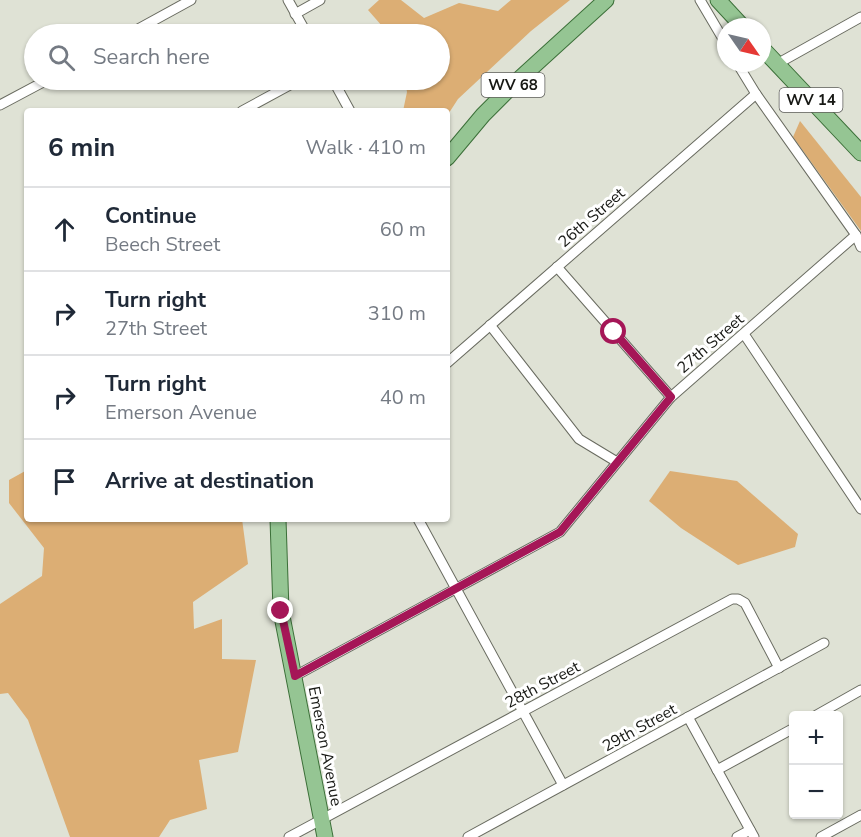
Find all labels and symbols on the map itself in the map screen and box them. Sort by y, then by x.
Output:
north arrow [717,18,771,72]
road number: WV 68 [482,73,544,97]
road number: WV 14 [780,88,842,112]
street label: 26th Street [554,182,630,253]
street label: 27th Street [673,308,749,379]
route start [600,318,626,344]
route end [267,597,293,623]
street label: 28th Street [501,656,584,714]
street label: Emerson Avenue [303,684,347,808]
street label: 29th Street [598,698,681,757]

